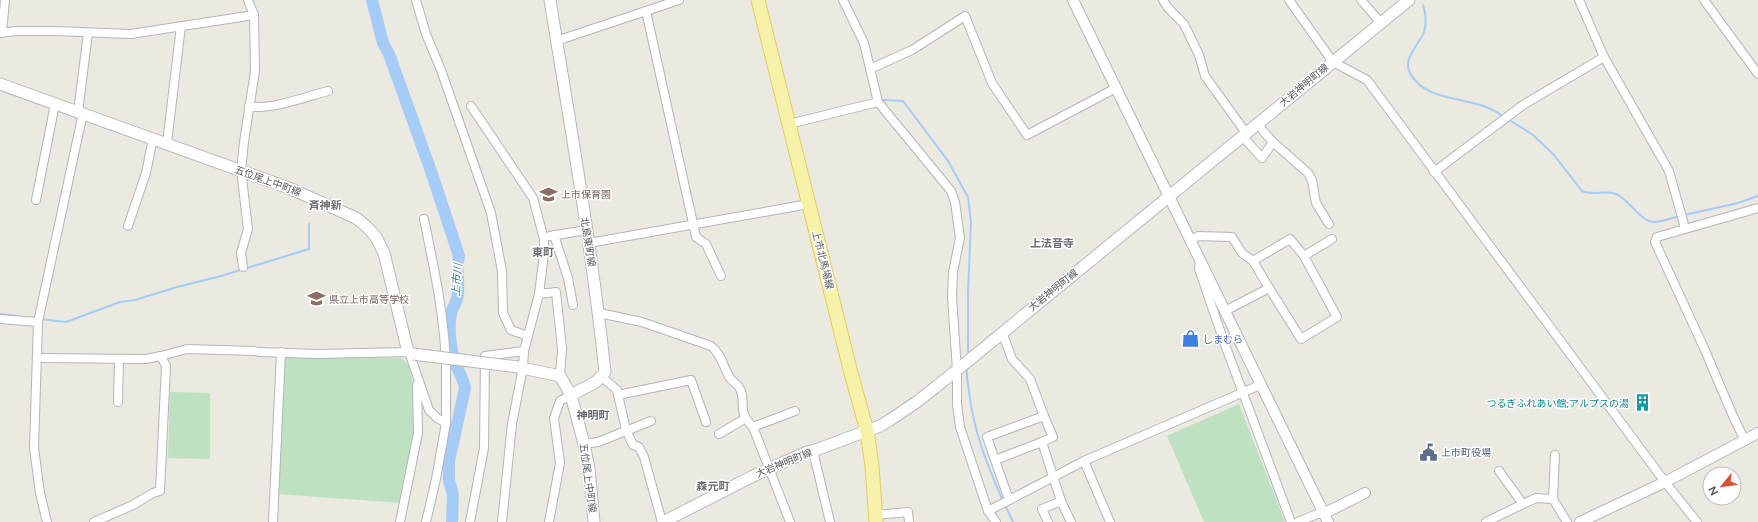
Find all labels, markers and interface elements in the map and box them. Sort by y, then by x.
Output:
street label: 大岩神明町線 [1277,61,1331,109]
street label: 五位尾上中町線 [233,163,303,199]
school or university icon: 上市保育園 [538,184,558,204]
place label: 上市保育園 [561,188,611,201]
district label: 斉神新 [309,199,342,212]
street label: 北島東町線 [578,216,598,268]
street label: 上市北馬場線 [809,229,837,291]
district label: 上法音寺 [1030,237,1074,250]
district label: 東町 [532,246,554,259]
water label: 上市川 [449,262,465,297]
street label: 大岩神明町線 [1026,266,1080,314]
school or university icon: 県立上市高等学校 [306,289,326,309]
place label: 県立上市高等学校 [329,293,409,306]
shop icon: しまむら [1180,329,1200,349]
place label: しまむら [1203,333,1243,346]
building icon: つるぎふれあい館;アルプスの湯 [1632,393,1652,413]
place label: つるぎふれあい館;アルプスの湯 [1487,397,1629,410]
district label: 神明町 [577,409,610,422]
street label: 五位尾上中町線 [577,442,599,514]
public building icon: 上市町役場 [1418,442,1438,462]
street label: 大岩神明町線 [754,446,814,480]
place label: 上市町役場 [1441,446,1491,459]
north arrow [1702,466,1742,506]
district label: 森元町 [697,480,730,493]
text: N [1706,484,1721,497]

